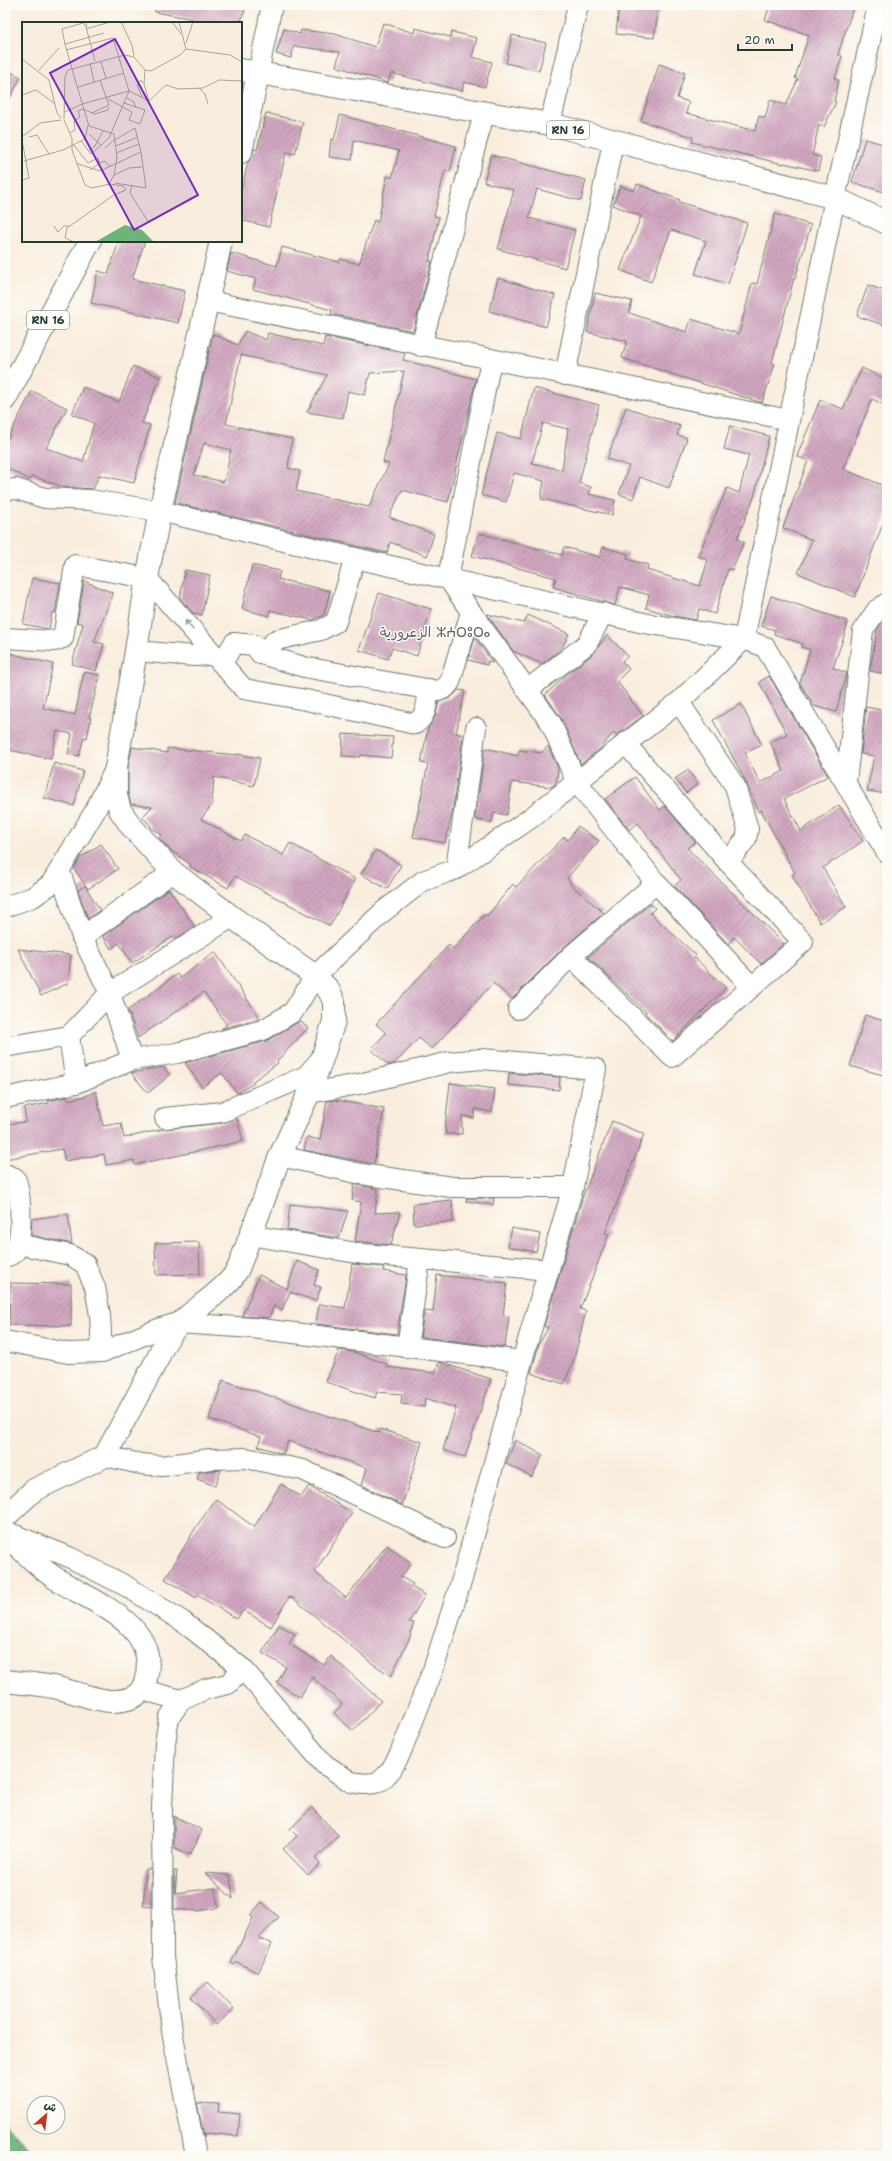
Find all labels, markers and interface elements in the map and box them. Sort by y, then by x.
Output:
inset map [22,22,242,242]
scale bar [738,26,792,52]
text: 20 m [744,32,775,48]
road number: RN 16 [547,121,589,139]
road number: RN 16 [27,311,69,329]
one-way arrow [184,620,193,631]
district label: الزعرورية ⵣⵄⵔⵓⵔⴰ [380,623,491,642]
north arrow [26,2095,66,2135]
text: ش [42,2097,59,2116]

